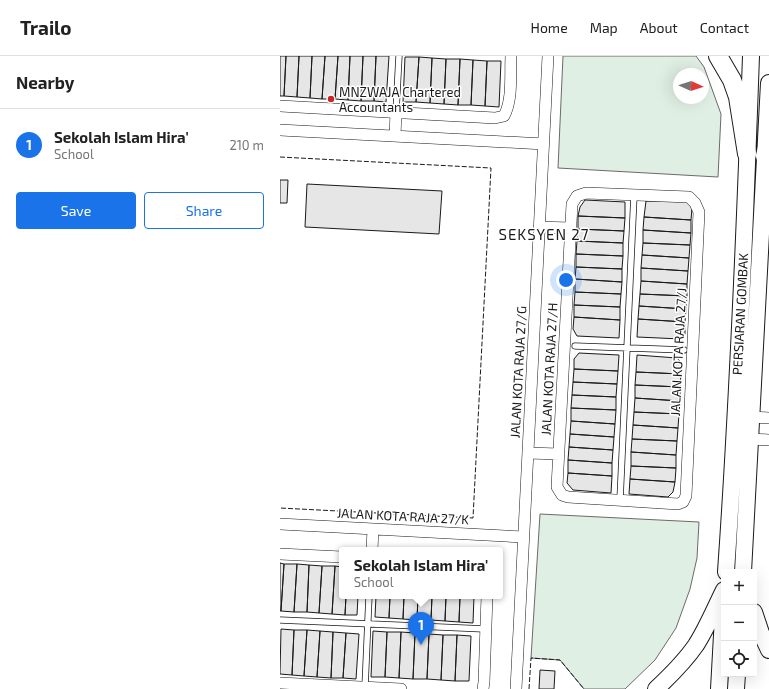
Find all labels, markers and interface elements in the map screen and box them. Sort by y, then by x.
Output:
text: Trailo [20,16,72,39]
text: Home [531,19,568,36]
text: Map [590,19,618,36]
text: About [640,19,678,36]
text: Contact [700,19,749,36]
north arrow [673,68,709,104]
text: Nearby [16,72,74,92]
place label: MNZWAJA Chartered Accountants [339,84,461,115]
marker: MNZWAJA Chartered Accountants [326,94,336,104]
text: Sekolah Islam Hira' [54,128,189,146]
text: 1 [26,137,32,153]
text: 210 m [229,137,264,153]
text: School [54,146,94,162]
button: Save [16,192,136,229]
button: Share [144,192,264,229]
district label: SEKSYEN 27 [499,225,589,243]
street label: PERSIARAN GOMBAK [729,252,751,375]
your location [556,270,576,290]
street label: JALAN KOTA RAJA 27/J [667,287,689,417]
street label: JALAN KOTA RAJA 27/H [538,302,560,436]
street label: JALAN KOTA RAJA 27/G [507,305,529,439]
street label: JALAN KOTA RAJA 27/K [337,505,470,527]
popup [339,547,503,599]
text: Sekolah Islam Hira' [354,556,488,574]
map controls [721,569,757,677]
button: + [721,569,757,605]
text: School [354,574,394,590]
button: − [721,605,757,641]
pin: 1 [408,612,434,645]
button: locate [721,641,757,677]

